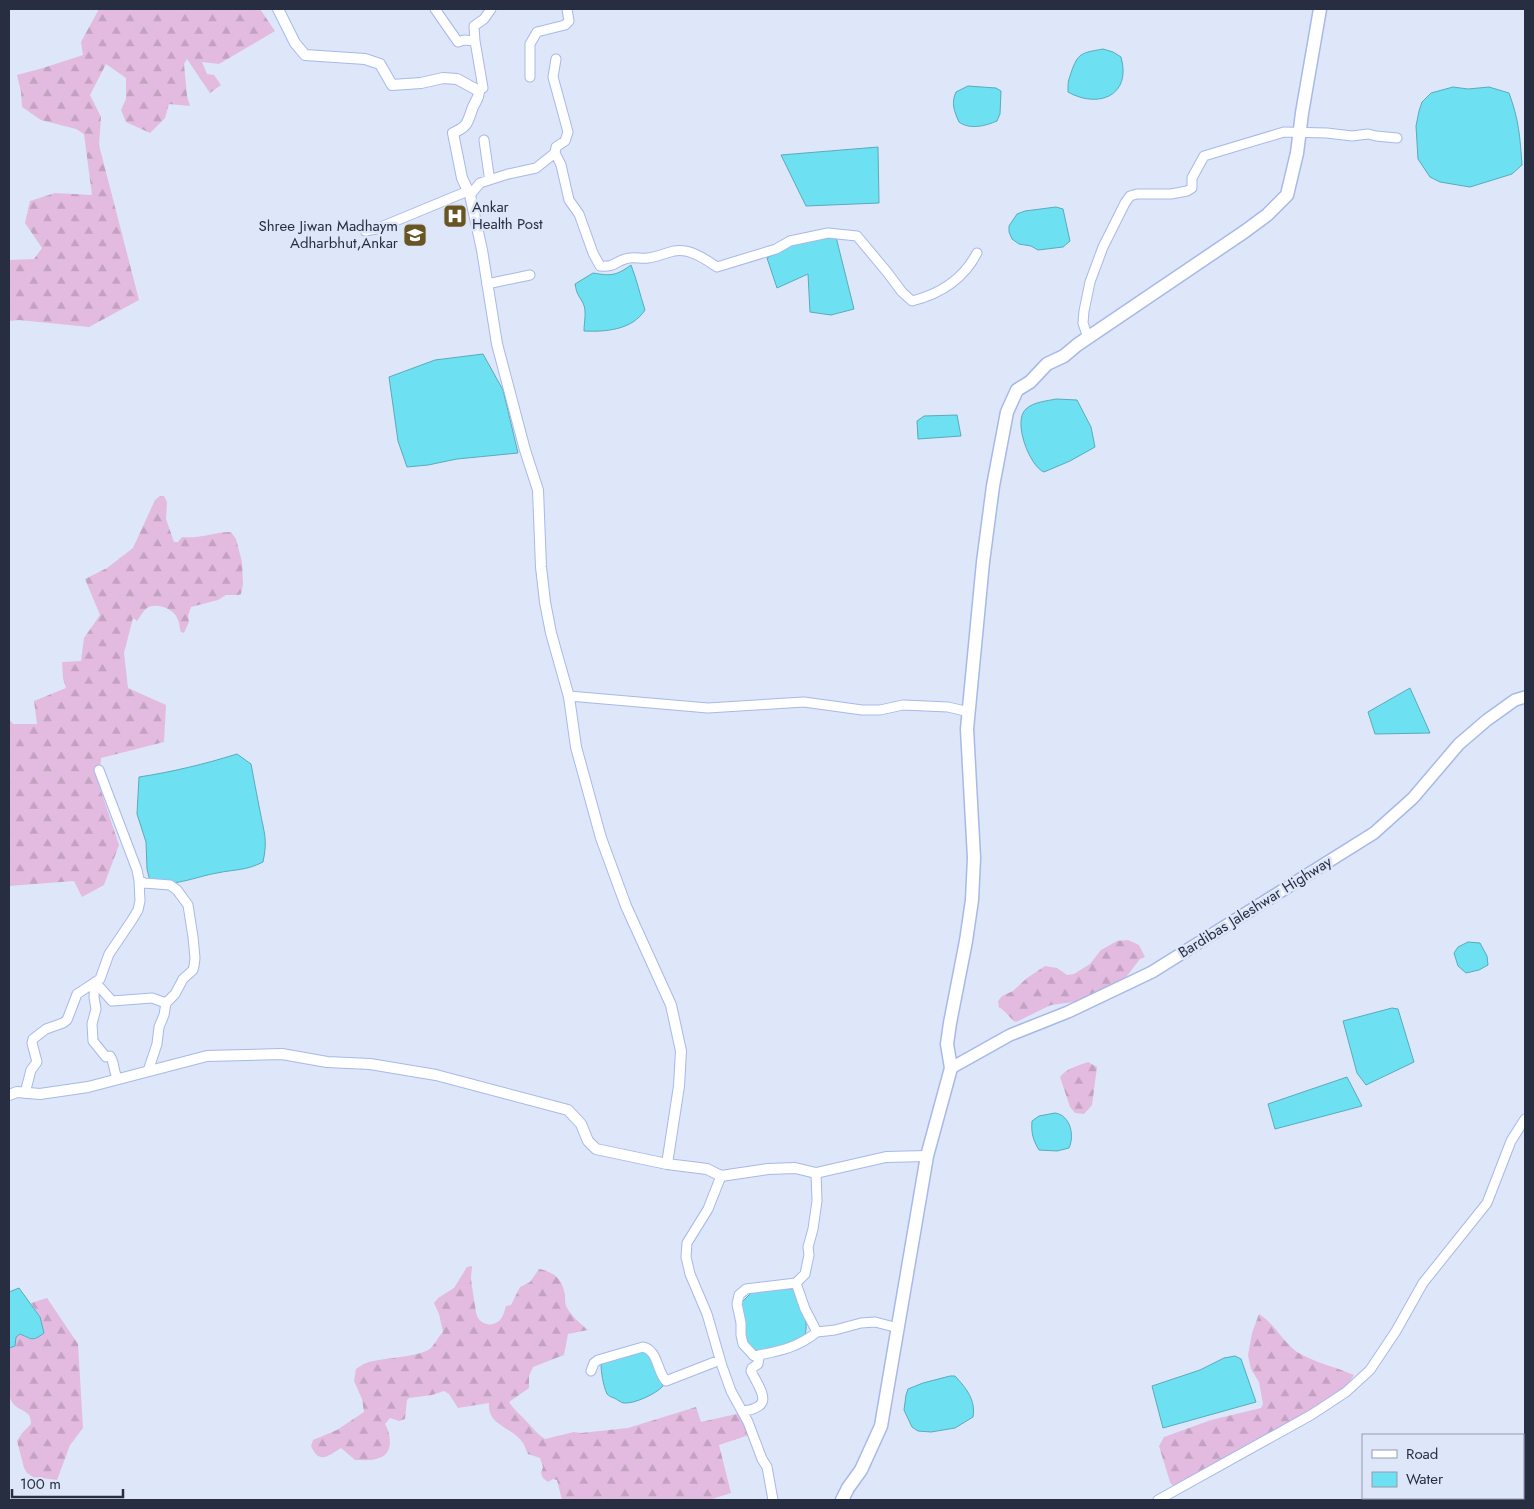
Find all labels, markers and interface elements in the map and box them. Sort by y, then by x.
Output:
place label: Ankar Health Post [472,196,543,235]
hospital icon: Ankar Health Post [442,203,468,229]
place label: Shree Jiwan Madhaym Adharbhut,Ankar [259,215,399,254]
school or university icon: Shree Jiwan Madhaym Adharbhut,Ankar [402,222,428,248]
street label: Bardibas Jaleshwar Highway [1174,850,1336,963]
legend [1362,1434,1524,1499]
text: Road [1406,1443,1438,1465]
scale bar [12,1466,124,1498]
text: Water [1406,1468,1444,1490]
text: 100 m [20,1473,61,1495]

